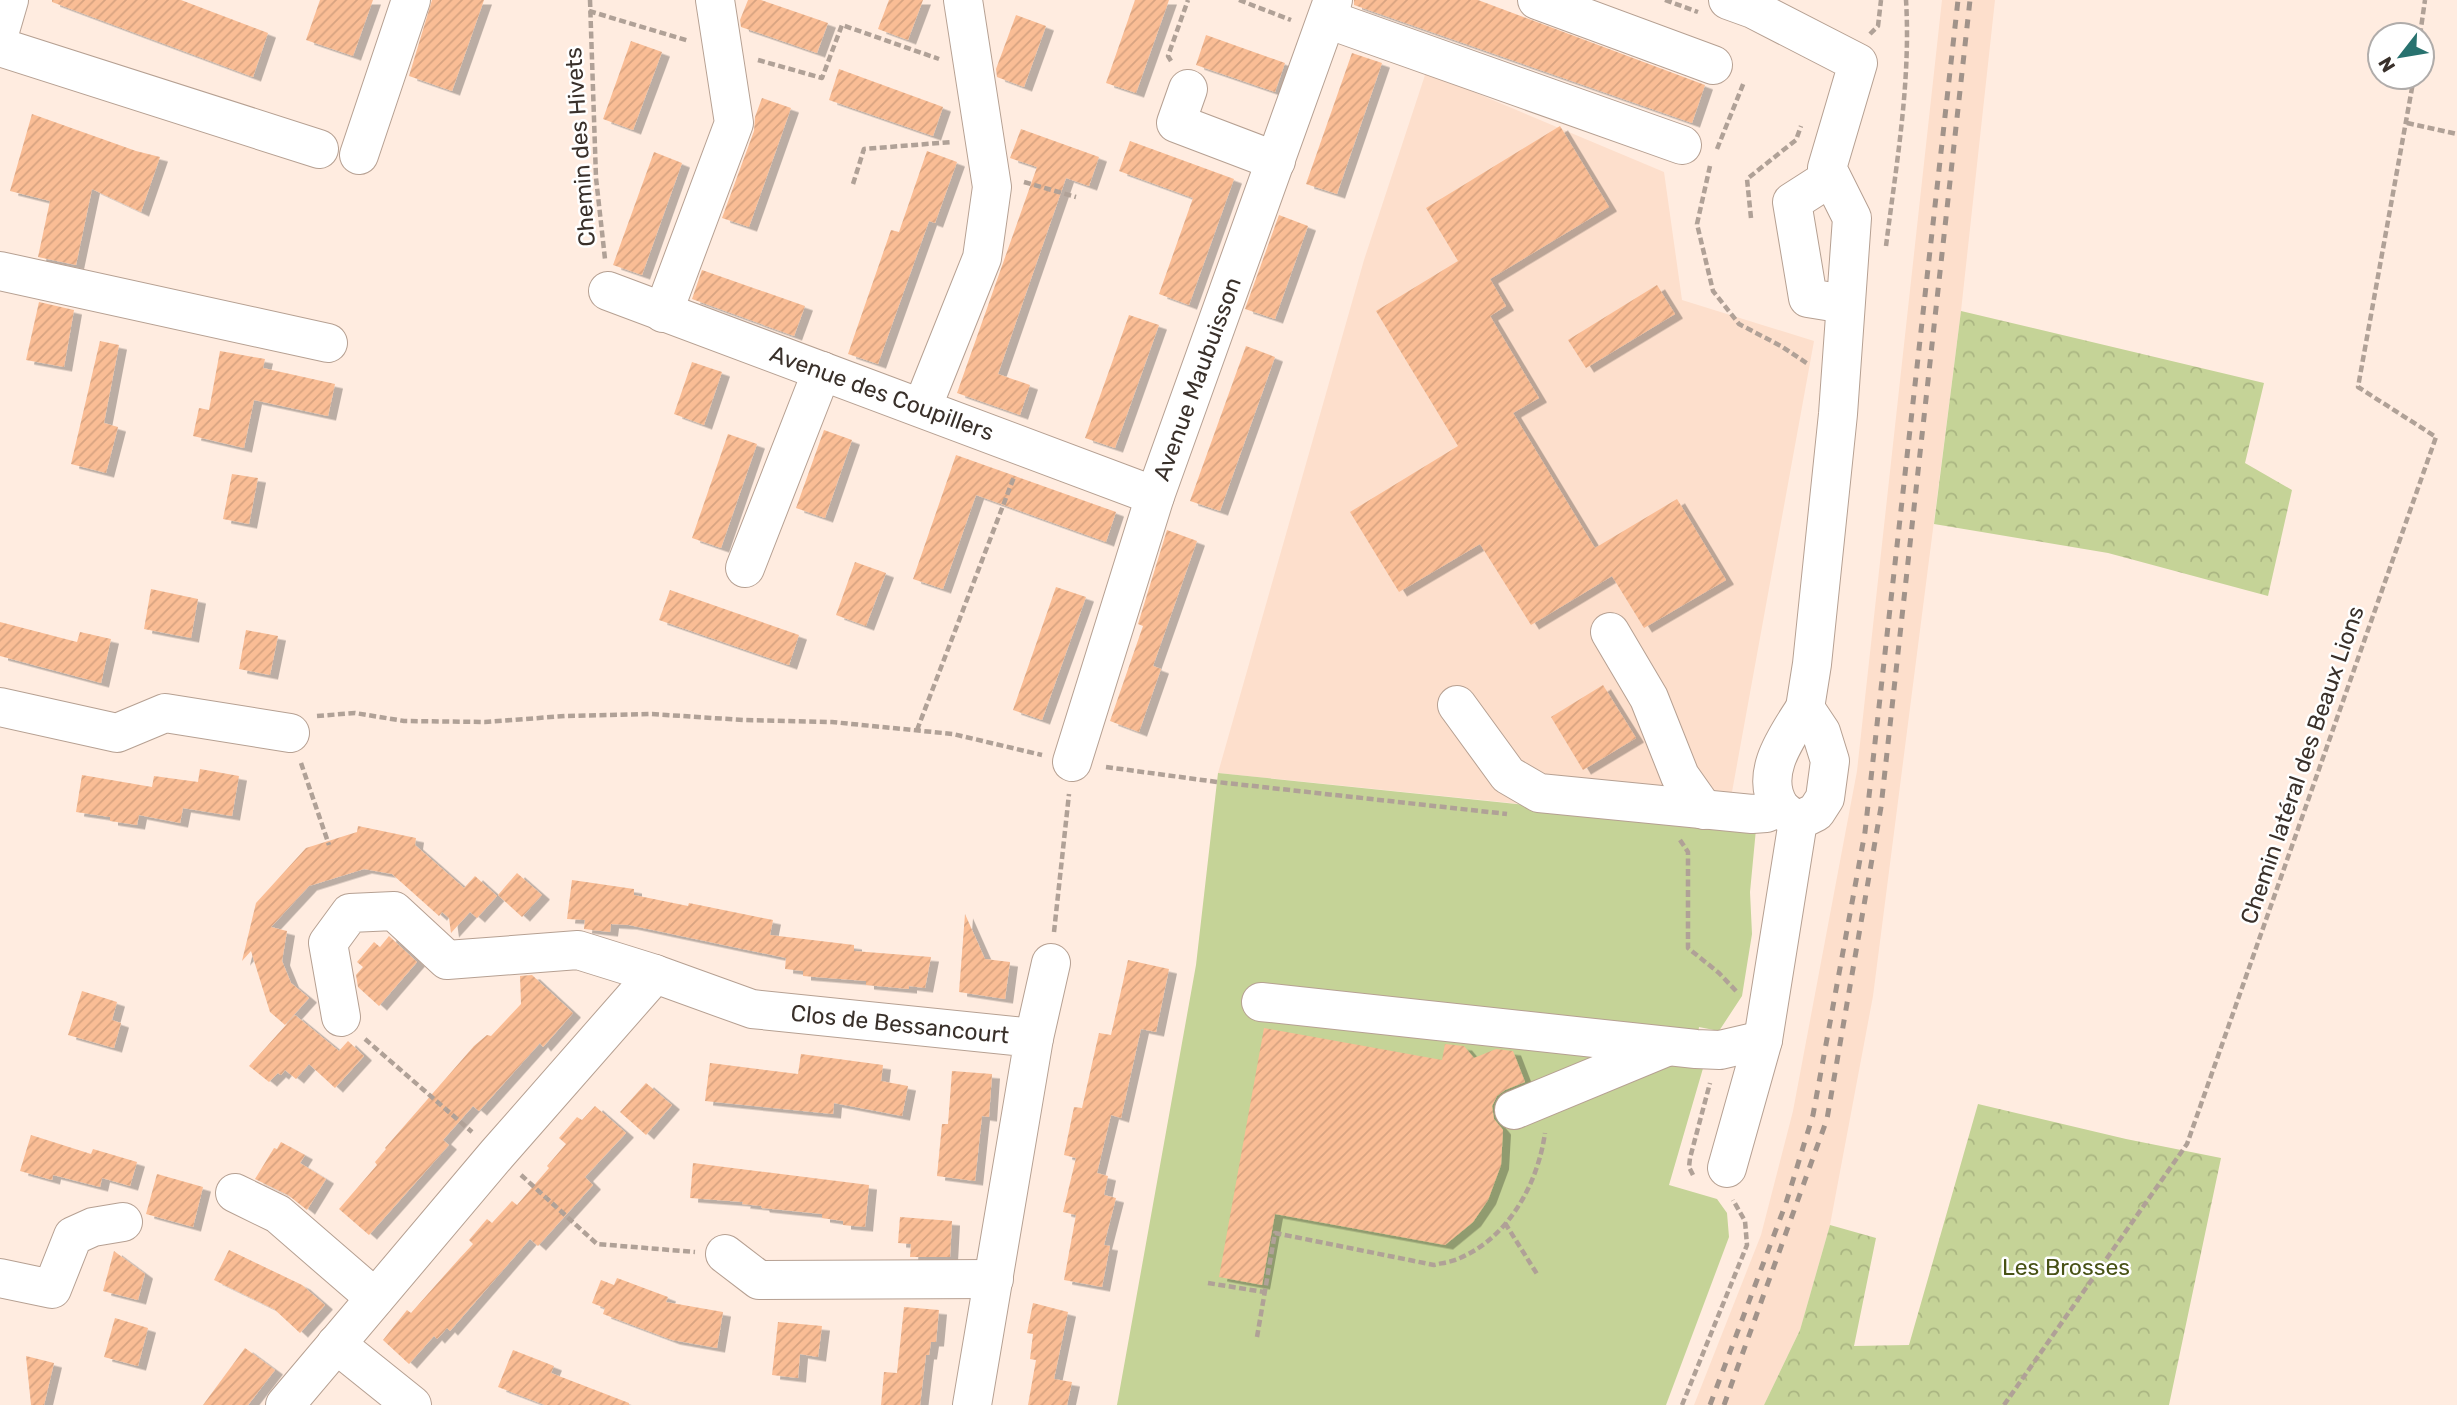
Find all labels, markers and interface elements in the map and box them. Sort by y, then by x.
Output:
north arrow [2366,21,2436,91]
street label: Chemin des Hivets [559,46,601,248]
text: N [2373,53,2400,76]
street label: Avenue Maubuisson [1147,273,1247,485]
street label: Avenue des Coupillers [766,339,998,447]
street label: Chemin latéral des Beaux Lions [2234,602,2370,928]
street label: Clos de Bessancourt [789,999,1011,1049]
park label: Les Brosses [2002,1253,2130,1281]

